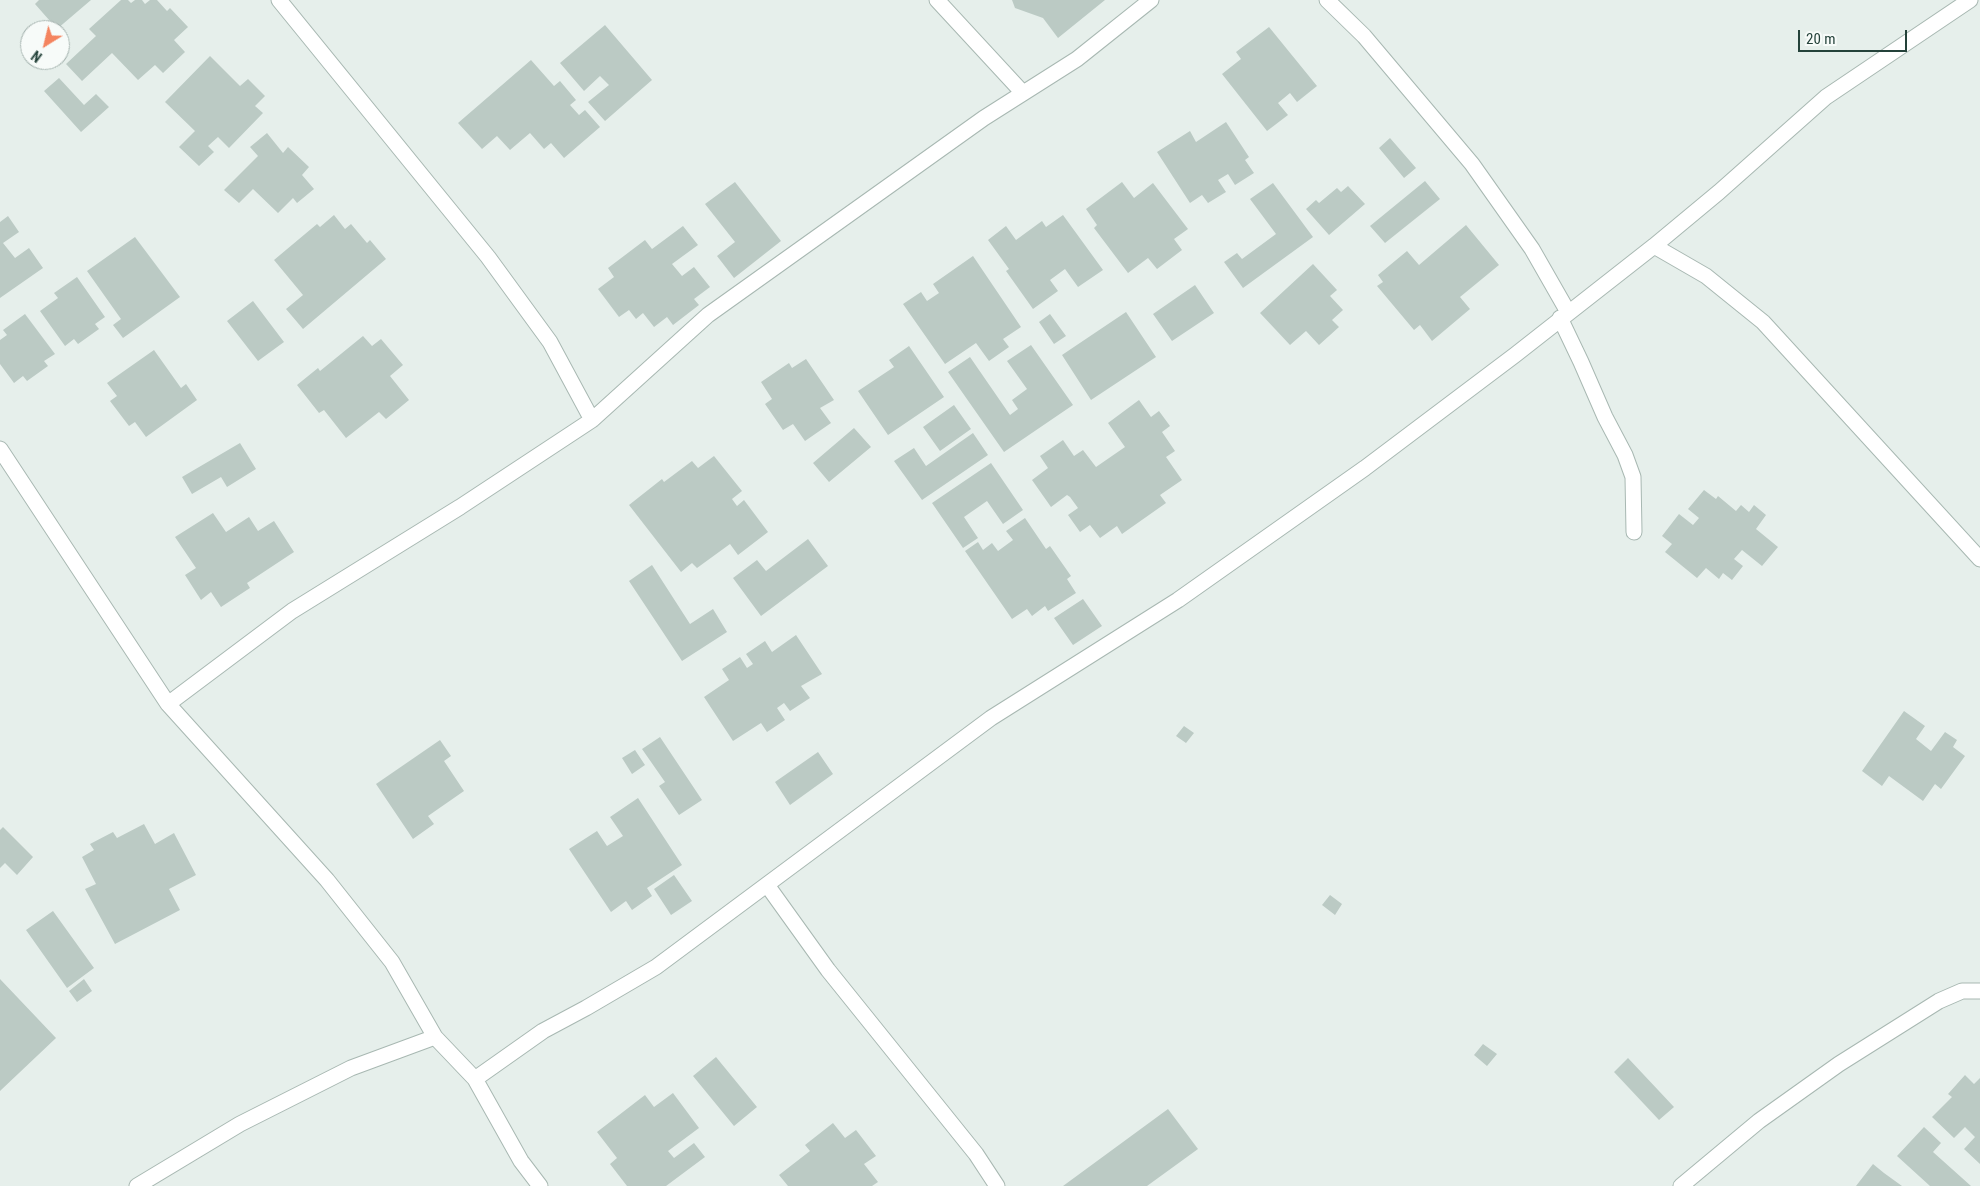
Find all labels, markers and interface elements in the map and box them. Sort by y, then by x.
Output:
north arrow [20,20,70,70]
scale bar [1800,20,1909,52]
text: 20 m [1806,30,1836,48]
text: N [29,47,45,65]

